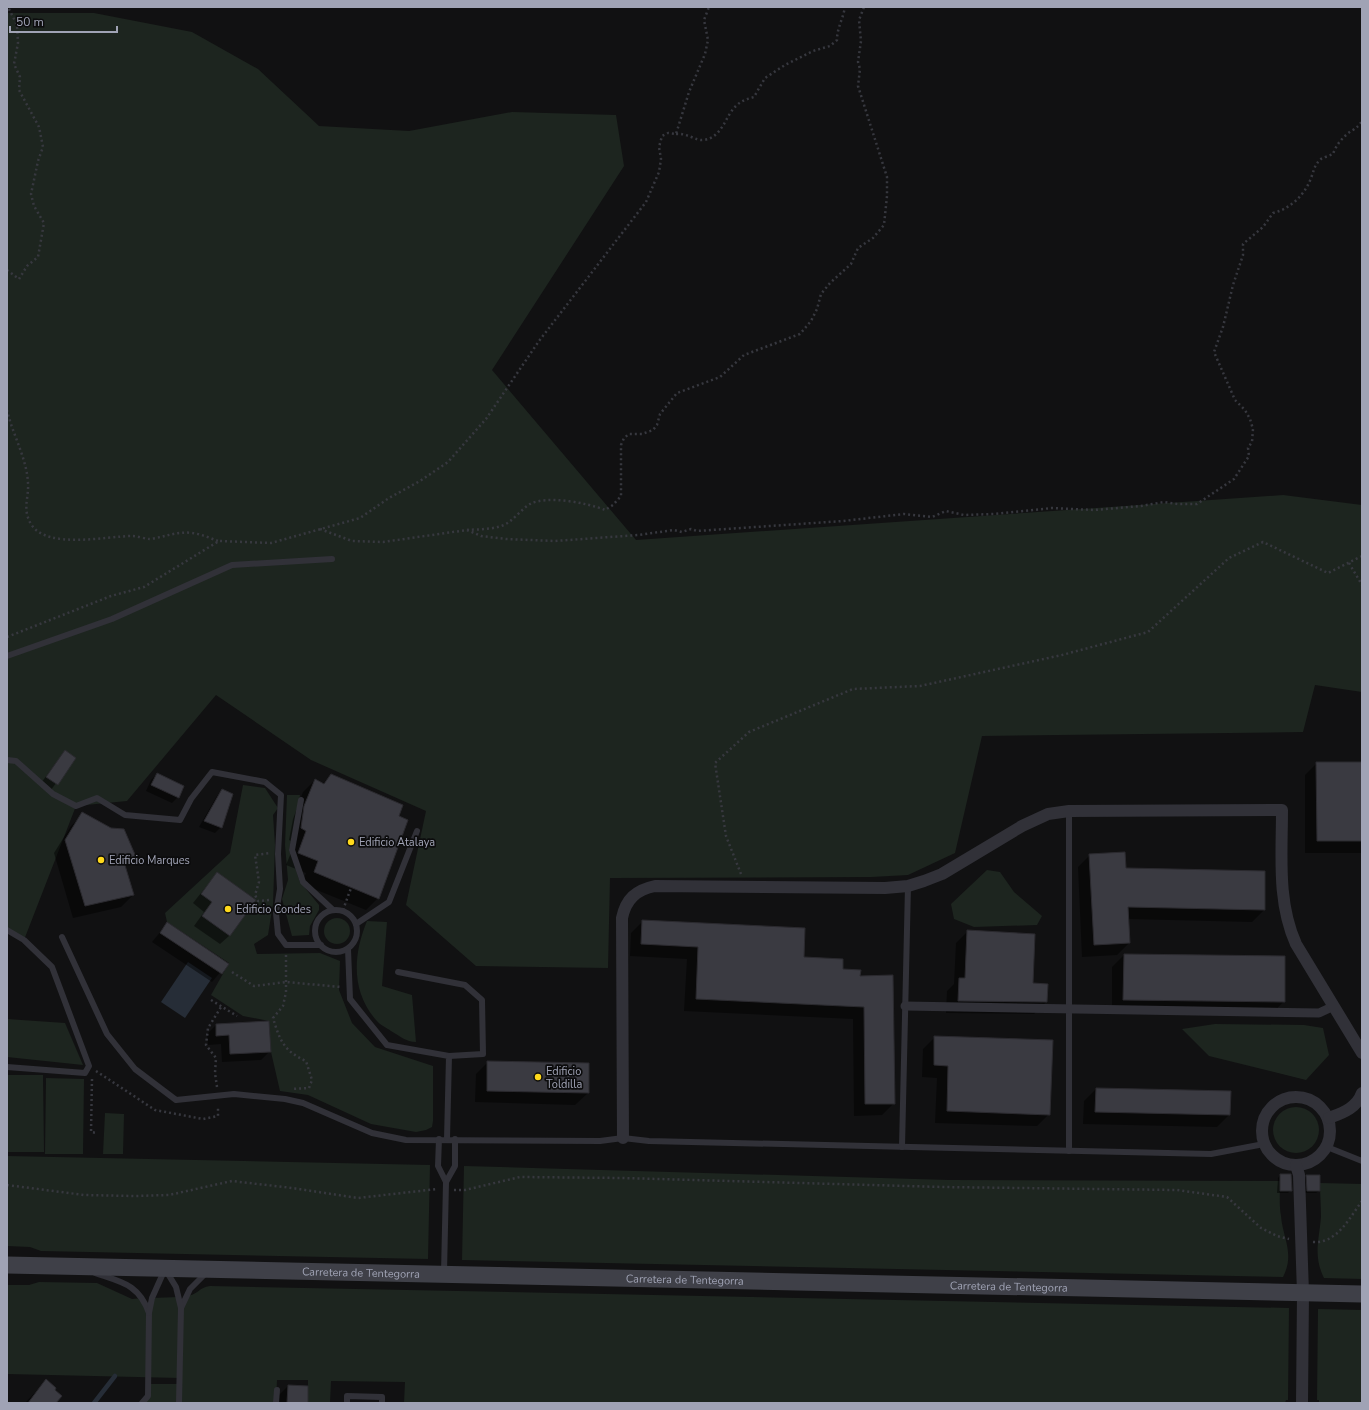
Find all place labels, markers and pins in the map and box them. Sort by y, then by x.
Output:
place label: Edificio Atalaya [359,835,435,850]
marker: Edificio Atalaya [346,837,356,847]
place label: Edificio Marques [109,853,190,868]
marker: Edificio Marques [96,855,106,865]
place label: Edificio Condes [236,902,311,917]
marker: Edificio Condes [223,904,233,914]
place label: Edificio Toldilla [546,1064,583,1092]
marker: Edificio Toldilla [533,1072,543,1082]

